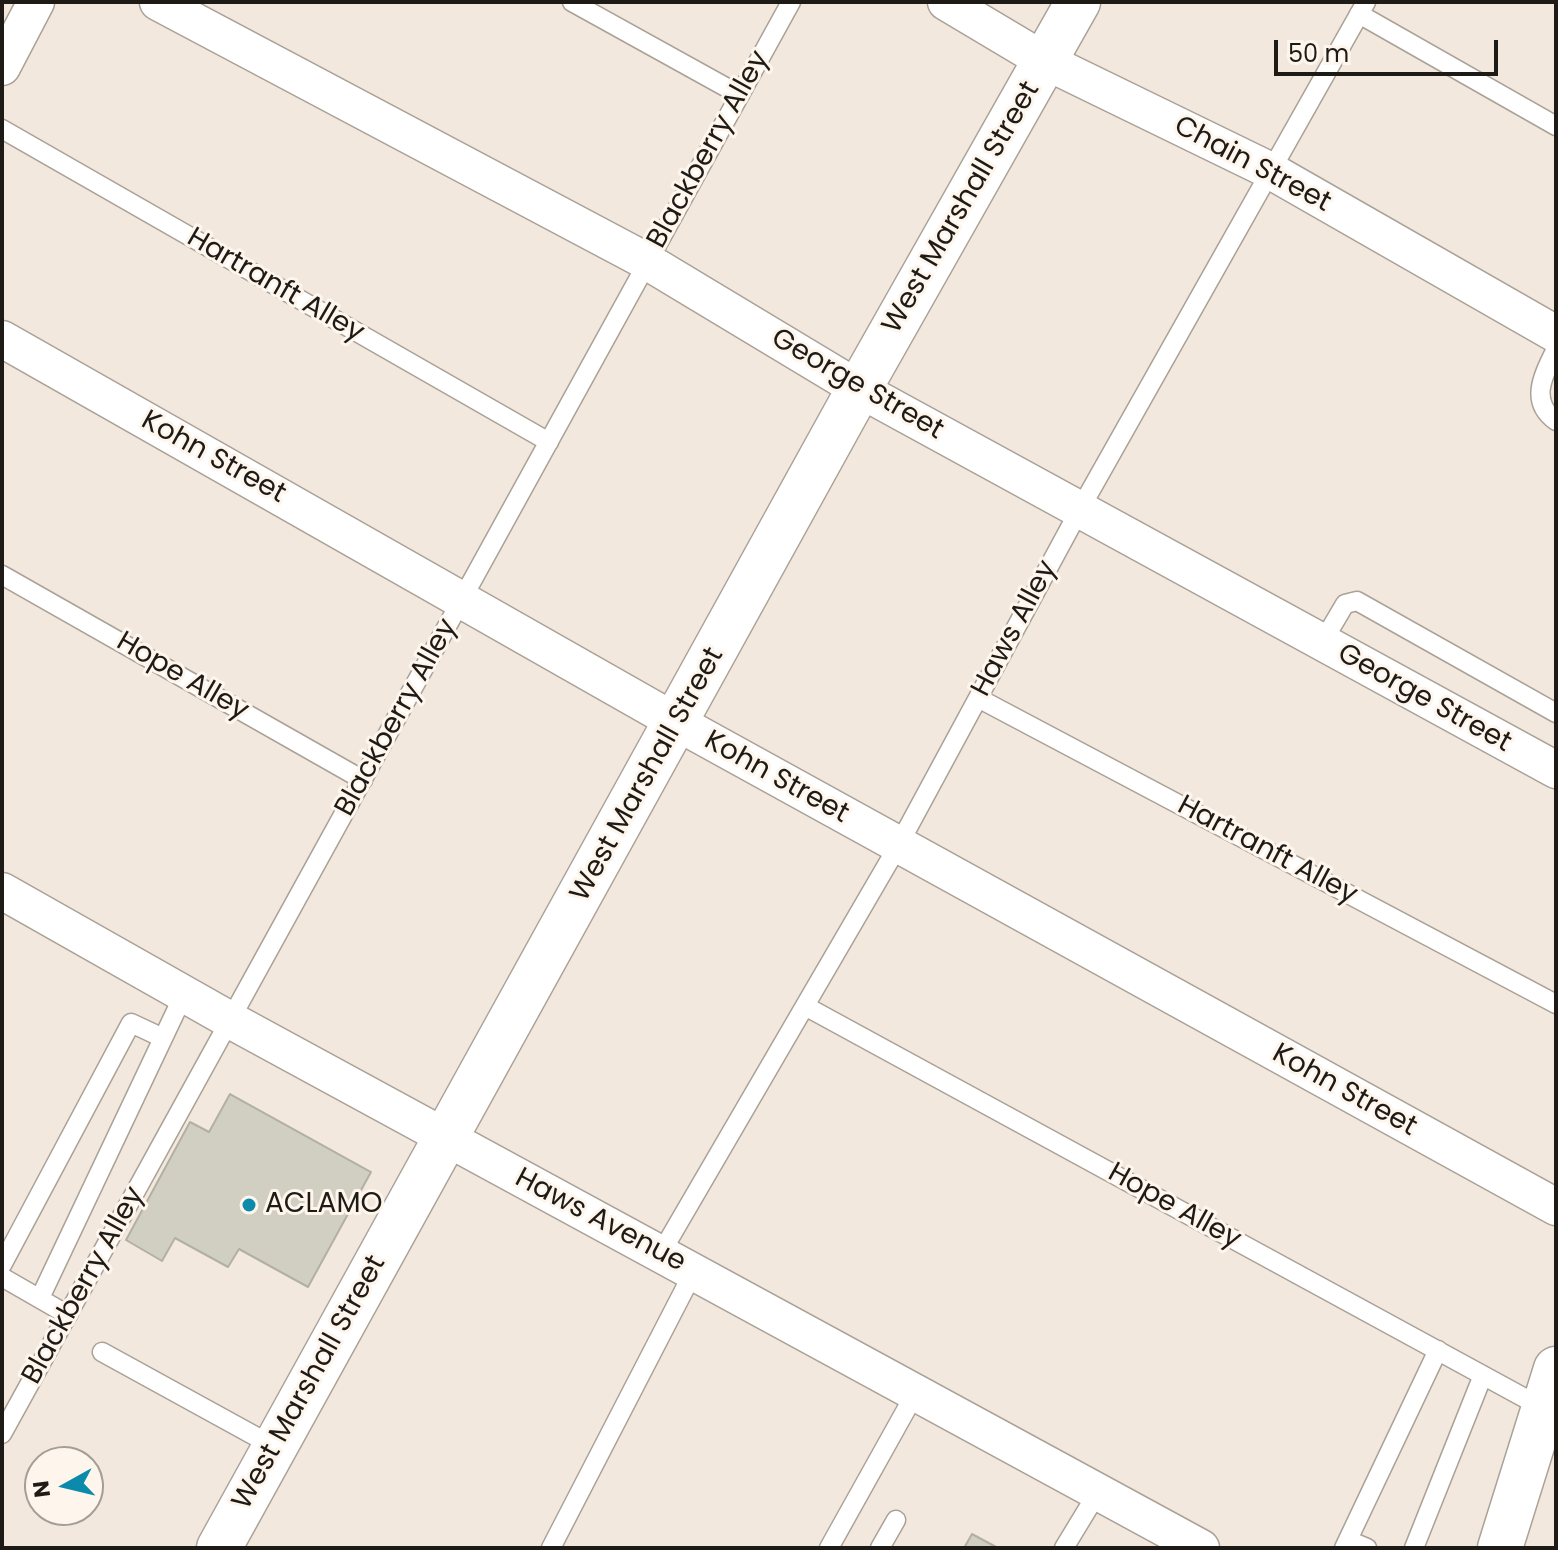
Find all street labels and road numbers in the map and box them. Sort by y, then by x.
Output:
street label: Blackberry Alley [641,45,777,255]
street label: West Marshall Street [876,76,1048,340]
street label: Chain Street [1168,110,1336,220]
street label: Hartranft Alley [180,222,370,350]
street label: George Street [765,322,949,448]
street label: Kohn Street [135,405,291,511]
street label: Haws Alley [965,555,1065,703]
street label: Blackberry Alley [329,613,465,823]
street label: Hope Alley [110,626,254,728]
street label: George Street [1331,637,1517,761]
street label: West Marshall Street [564,642,732,908]
street label: Kohn Street [698,725,854,831]
street label: Hartranft Alley [1171,789,1363,913]
street label: Kohn Street [1266,1038,1422,1144]
street label: Hope Alley [1102,1157,1246,1257]
street label: Haws Avenue [509,1162,691,1280]
street label: Blackberry Alley [16,1181,152,1391]
street label: West Marshall Street [226,1250,394,1516]

